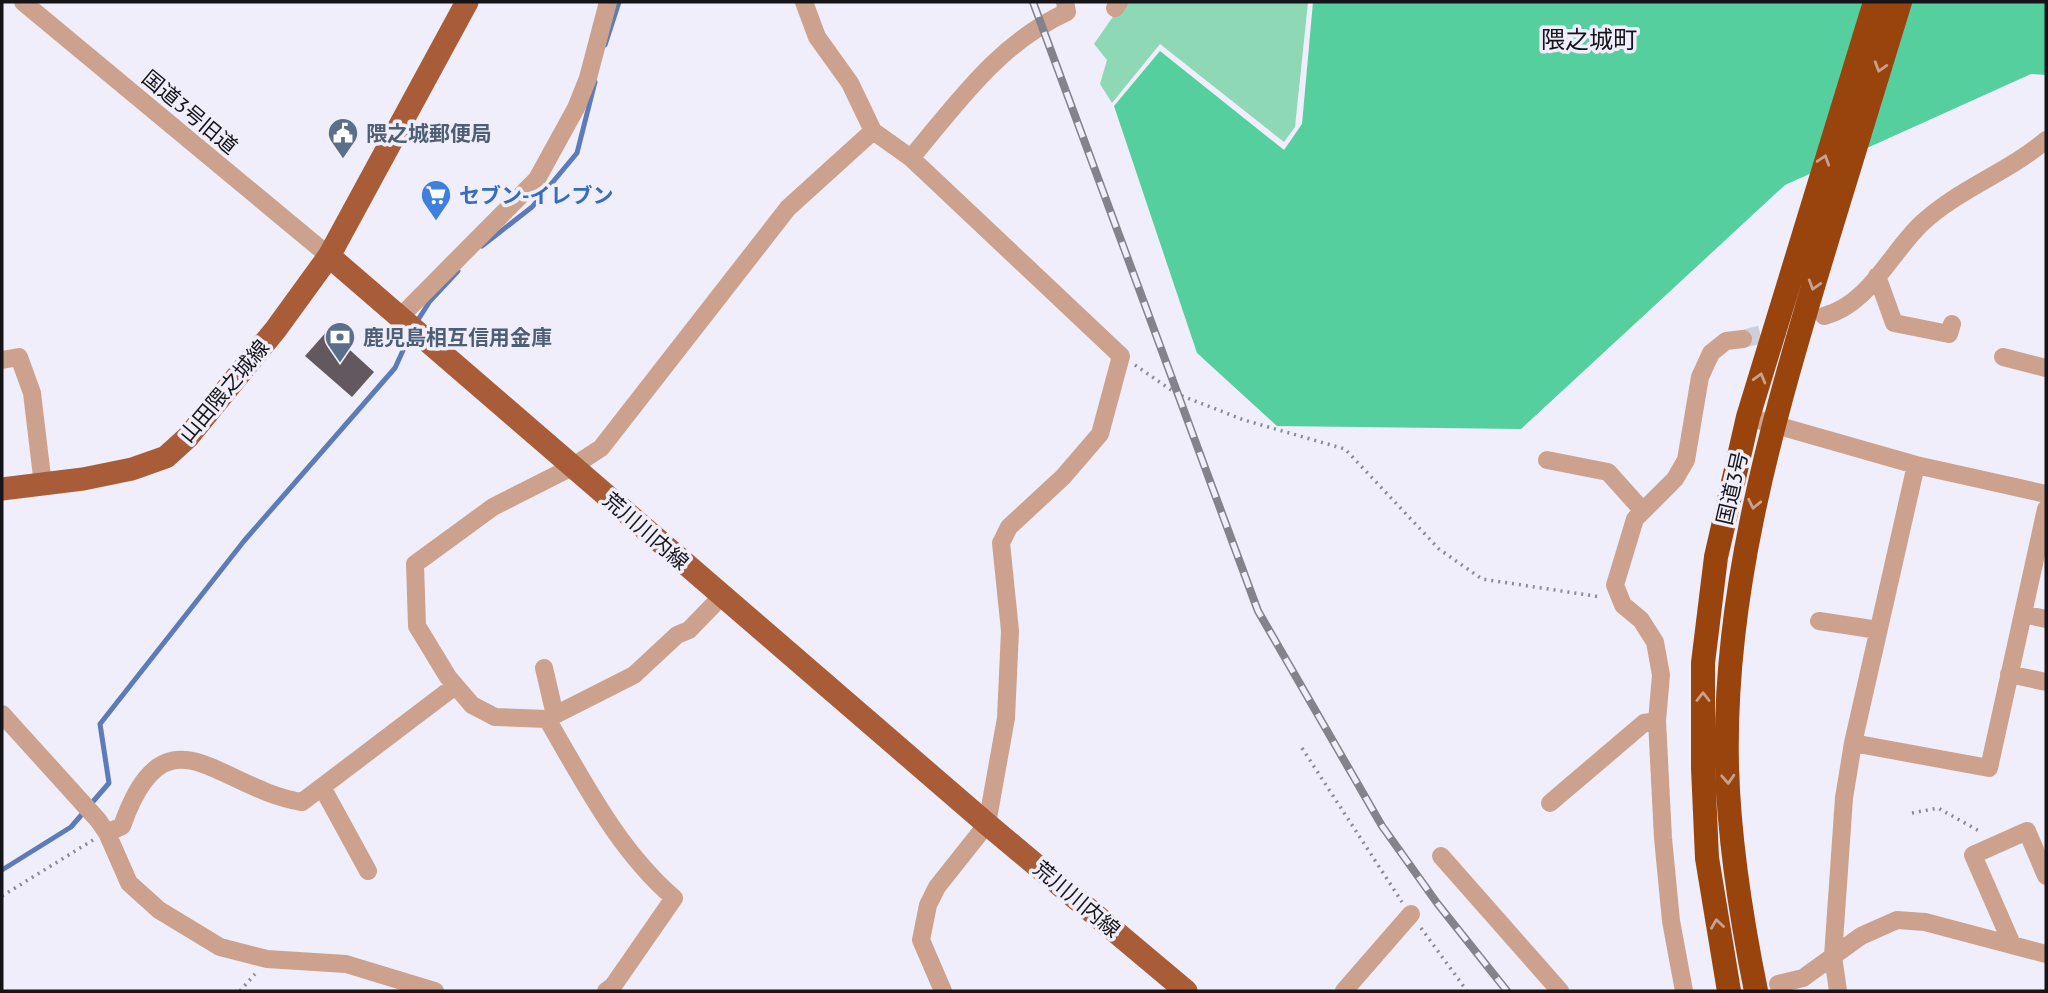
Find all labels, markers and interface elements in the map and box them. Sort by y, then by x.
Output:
district label: 隈之城町 [1541,24,1637,55]
one-way arrow [1873,61,1888,73]
street label: 国道3号旧道 [137,64,243,160]
public building icon: 隈之城郵便局 [326,116,360,160]
place label: 隈之城郵便局 [366,120,492,147]
one-way arrow [1816,154,1831,166]
supermarket icon: セブン-イレブン [419,178,453,222]
place label: セブン-イレブン [459,182,614,209]
one-way arrow [1808,278,1822,291]
bank icon: 鹿児島相互信用金庫 [323,320,357,364]
place label: 鹿児島相互信用金庫 [363,324,552,351]
street label: 山田隈之城線 [173,334,275,448]
one-way arrow [1751,372,1766,384]
street label: 国道3号 [1710,449,1754,527]
street label: 荒川川内線 [598,486,694,576]
one-way arrow [1748,498,1763,510]
one-way arrow [1695,692,1711,702]
one-way arrow [1720,773,1735,784]
street label: 荒川川内線 [1028,855,1126,943]
one-way arrow [1710,918,1725,930]

